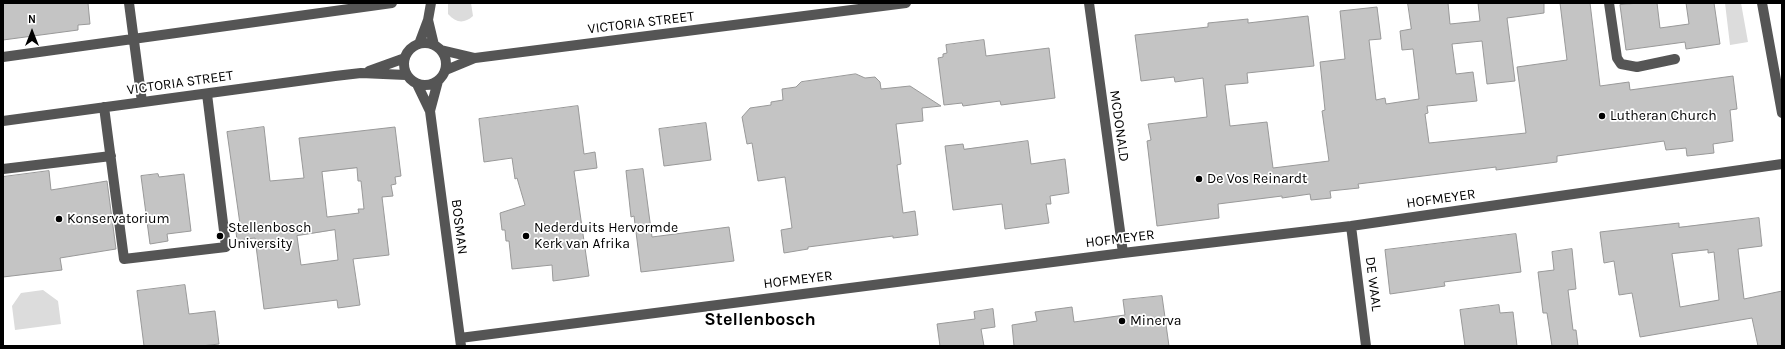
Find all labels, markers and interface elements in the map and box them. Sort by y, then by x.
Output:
street label: VICTORIA STREET [587,8,695,38]
north arrow [12,12,52,52]
text: N [28,13,36,26]
street label: VICTORIA STREET [126,67,234,99]
street label: MCDONALD [1106,89,1132,163]
place label: Lutheran Church [1610,108,1717,124]
marker: Lutheran Church [1597,111,1607,121]
place label: De Vos Reinardt [1207,171,1307,187]
marker: De Vos Reinardt [1194,174,1204,184]
street label: HOFMEYER [1405,186,1477,212]
street label: BOSMAN [447,198,471,256]
place label: Konservatorium [67,211,170,227]
marker: Konservatorium [54,214,64,224]
place label: Stellenbosch University [228,220,311,252]
place label: Nederduits Hervormde Kerk van Afrika [534,220,678,252]
street label: HOFMEYER [1084,226,1156,252]
marker: Stellenbosch University [215,231,225,241]
marker: Nederduits Hervormde Kerk van Afrika [521,231,531,241]
street label: DE WAAL [1361,256,1385,312]
street label: HOFMEYER [762,267,834,293]
district label: Stellenbosch [704,309,816,331]
place label: Minerva [1130,313,1181,329]
marker: Minerva [1117,316,1127,326]

